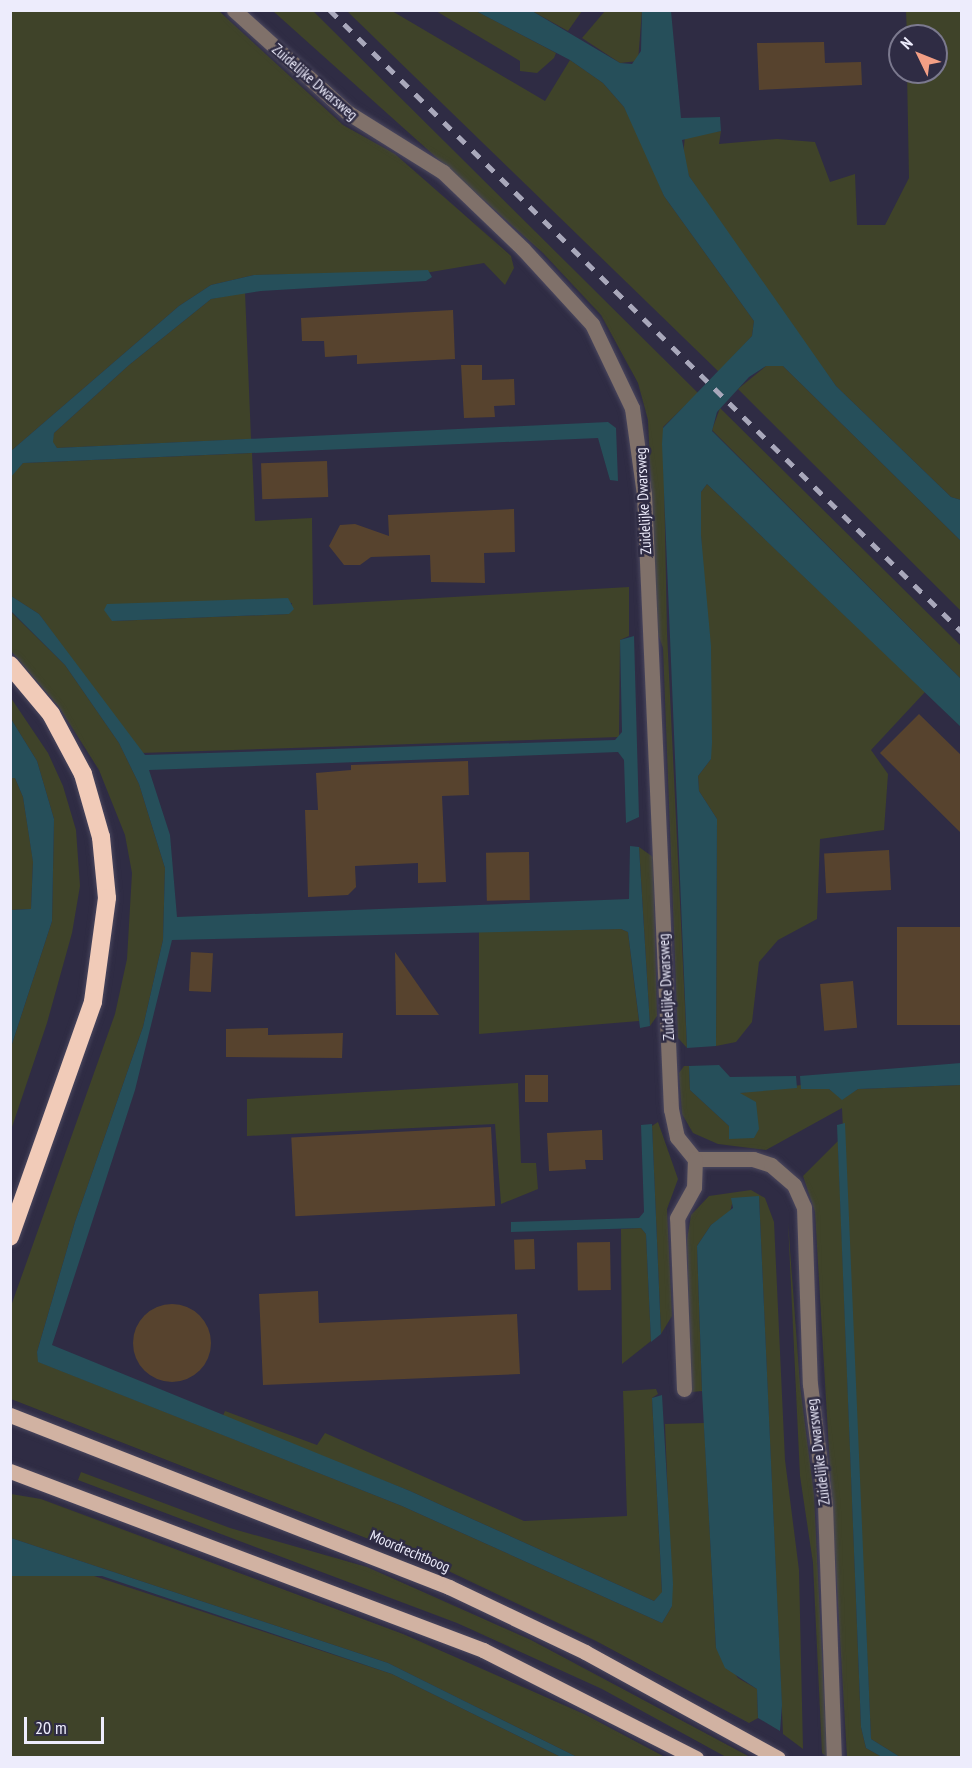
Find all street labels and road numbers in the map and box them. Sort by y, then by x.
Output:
street label: Zuidelijke Dwarsweg [269,40,361,124]
street label: Zuidelijke Dwarsweg [631,447,655,555]
street label: Zuidelijke Dwarsweg [654,933,678,1041]
street label: Zuidelijke Dwarsweg [803,1398,833,1506]
street label: Moordrechtboog [367,1526,453,1576]

